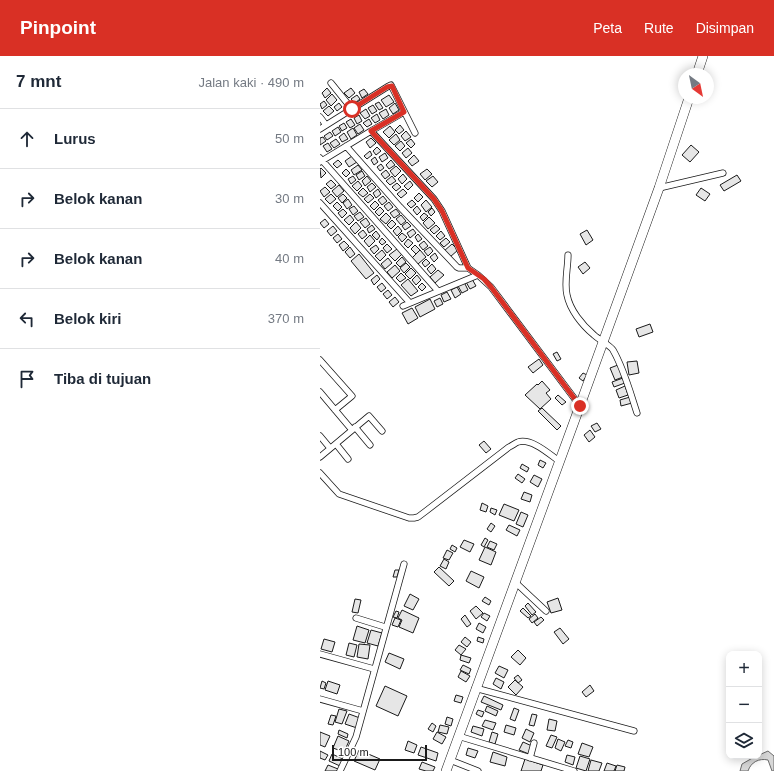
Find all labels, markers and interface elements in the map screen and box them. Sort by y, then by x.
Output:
text: Pinpoint [20,17,96,38]
text: Peta [593,20,622,36]
text: Rute [644,20,674,36]
text: Disimpan [696,20,754,36]
north arrow [678,68,714,104]
text: 7 mnt [16,72,61,91]
text: Jalan kaki · 490 m [199,75,304,90]
route start [343,100,361,118]
icon: ahead [16,128,38,150]
text: Lurus [54,130,96,147]
text: 50 m [275,131,304,146]
icon: right [16,188,38,210]
text: Belok kanan [54,190,142,207]
text: 30 m [275,191,304,206]
icon: right [16,248,38,270]
text: Belok kanan [54,250,142,267]
text: 40 m [275,251,304,266]
icon: left [16,308,38,330]
text: Belok kiri [54,310,122,327]
text: 370 m [268,311,304,326]
icon: arrive [16,368,38,390]
text: Tiba di tujuan [54,370,151,387]
route end [571,397,589,415]
map controls [726,651,762,759]
button: + [726,651,762,687]
button: − [726,687,762,723]
button: layers [726,723,762,759]
scale bar [332,743,427,762]
text: 100 m [338,746,369,758]

